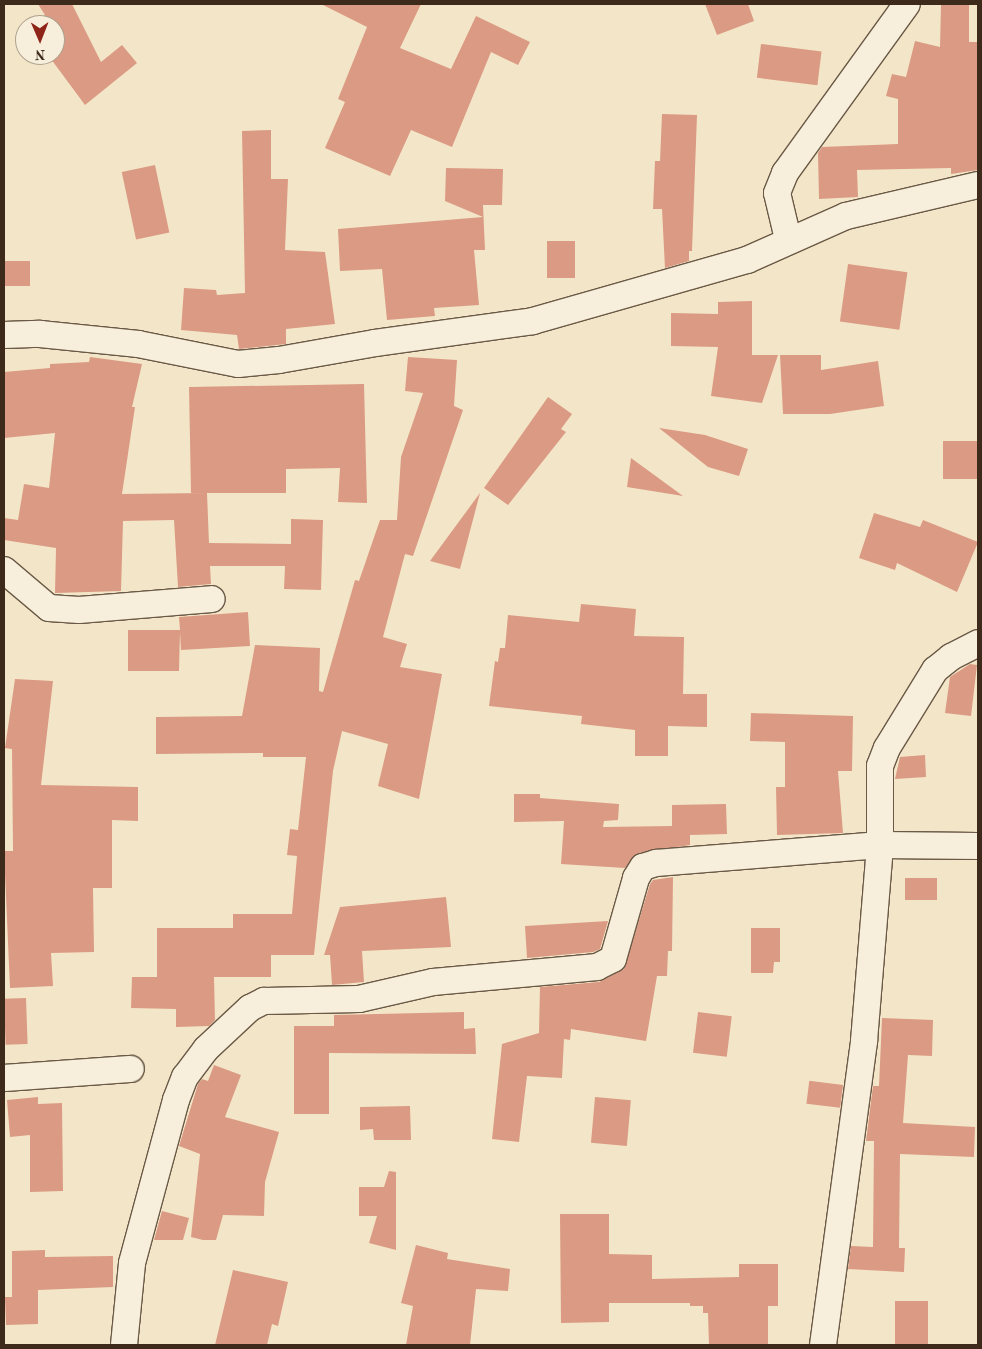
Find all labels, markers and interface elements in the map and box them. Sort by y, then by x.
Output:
north arrow [15,15,65,65]
text: N [35,47,46,61]

